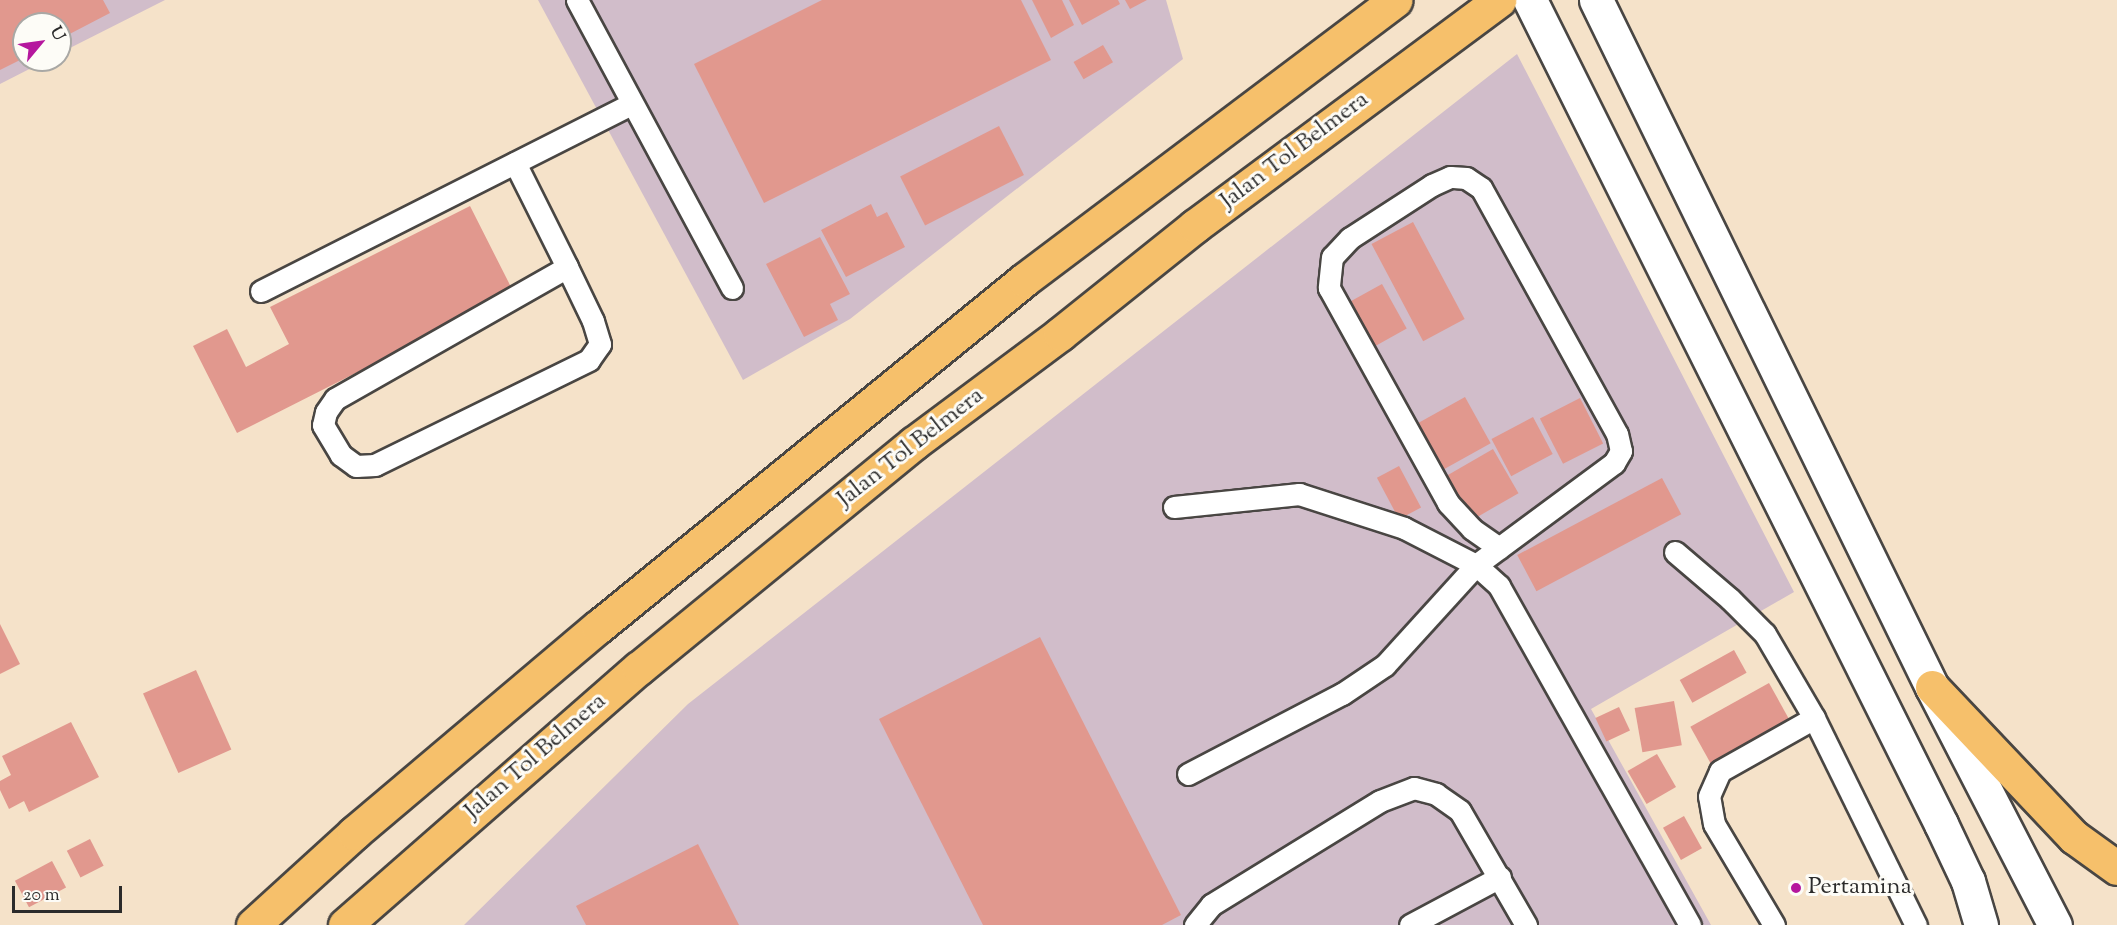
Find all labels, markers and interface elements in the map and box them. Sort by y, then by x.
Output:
north arrow [12,12,72,72]
text: U [43,23,70,45]
street label: Jalan Tol Belmera [1215,86,1375,216]
street label: Jalan Tol Belmera [832,382,990,514]
street label: Jalan Tol Belmera [459,688,613,826]
scale bar [15,874,124,912]
place label: Pertamina [1808,874,1912,902]
marker: Pertamina [1789,881,1803,895]
text: 20 m [23,883,60,909]

